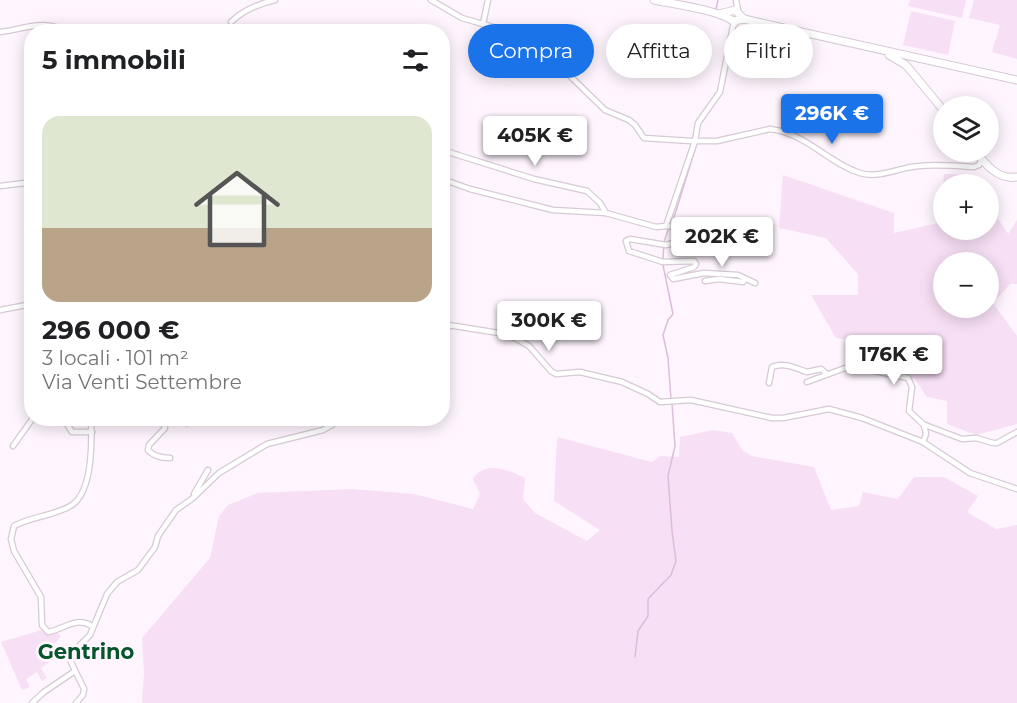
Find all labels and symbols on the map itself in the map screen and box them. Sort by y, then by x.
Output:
pin: 296K € [783,94,881,145]
pin: 405K € [486,116,584,167]
pin: 202K € [673,217,771,268]
pin: 300K € [500,301,598,352]
pin: 176K € [845,335,943,386]
district label: Gentrino [38,639,135,664]

